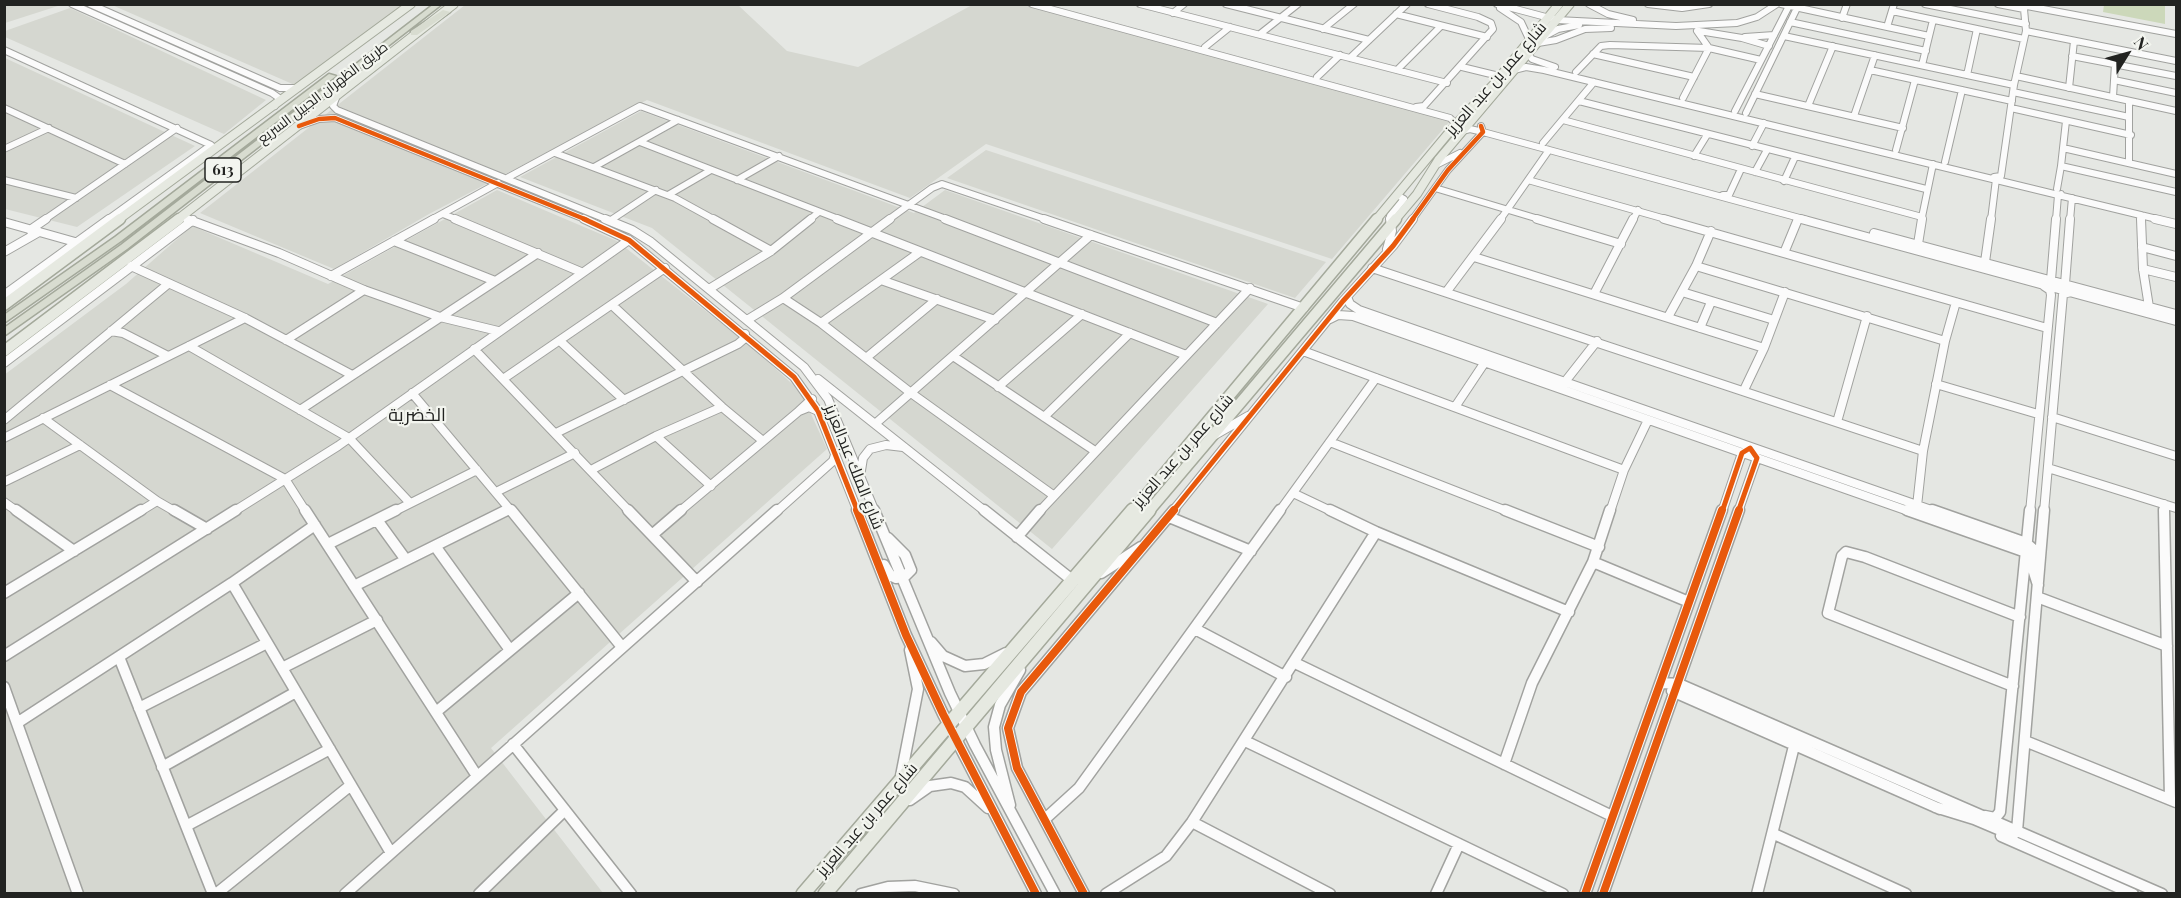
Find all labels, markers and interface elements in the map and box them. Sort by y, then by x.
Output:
street label: شارع عمر بن عبد العزيز [1441,18,1551,140]
north arrow [2097,24,2157,84]
text: N [2130,32,2154,54]
street label: طريق الظهران الجبيل السريع [255,39,391,147]
road number: 613 [205,158,241,182]
street label: شارع عمر بن عبد العزيز [1128,390,1238,512]
street label: شارع الملك عبدالعزيز [820,402,888,532]
district label: الخضرية [388,404,446,426]
street label: شارع عمر بن عبد العزيز [812,759,922,881]

